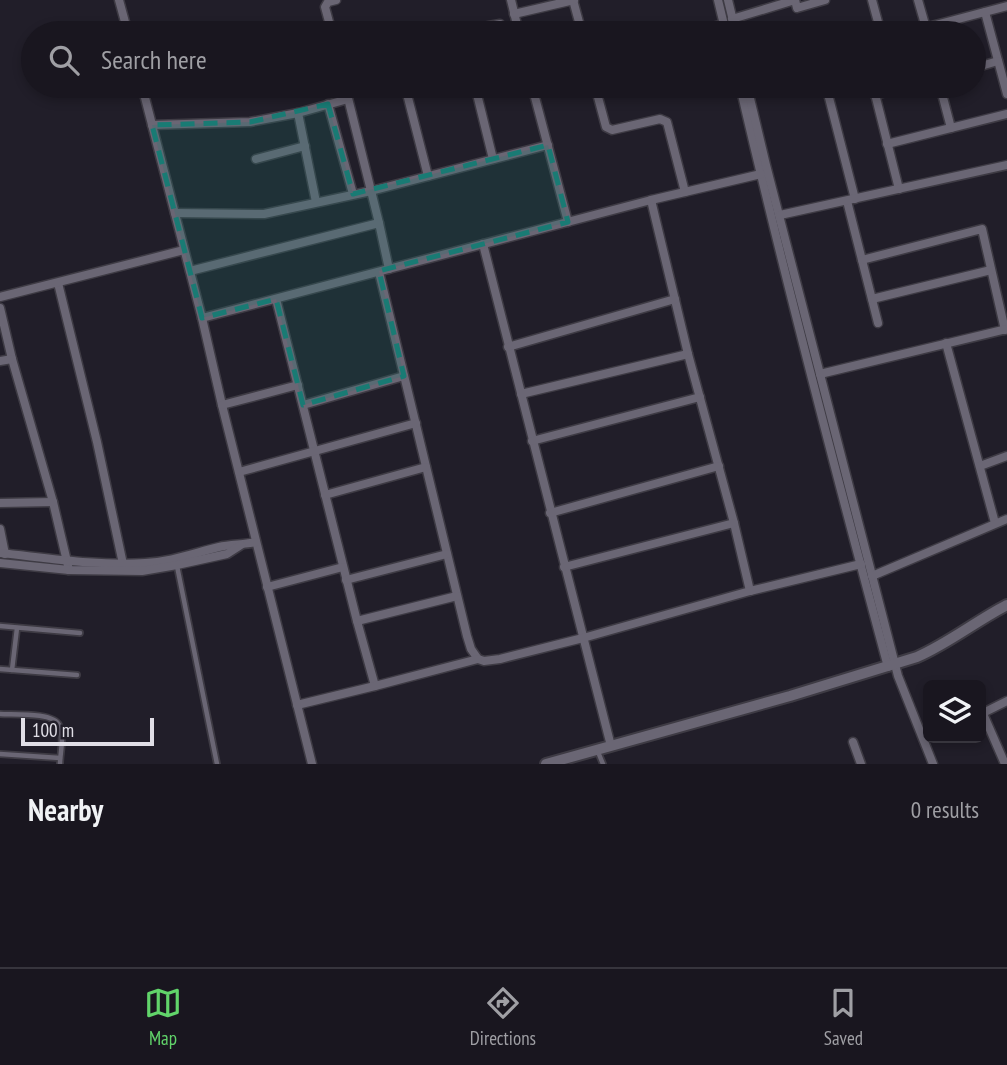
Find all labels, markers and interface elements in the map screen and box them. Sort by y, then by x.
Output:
search box [21,21,986,98]
icon: search [45,41,83,79]
text: Search here [101,43,207,76]
map controls [923,680,986,743]
button: layers [923,680,986,743]
scale bar [21,715,154,747]
text: 100 m [32,718,74,742]
text: Nearby [28,790,103,829]
text: 0 results [911,795,979,824]
tab: Map [144,984,182,1050]
tab: Directions [470,984,536,1050]
tab: Saved [824,984,863,1050]

